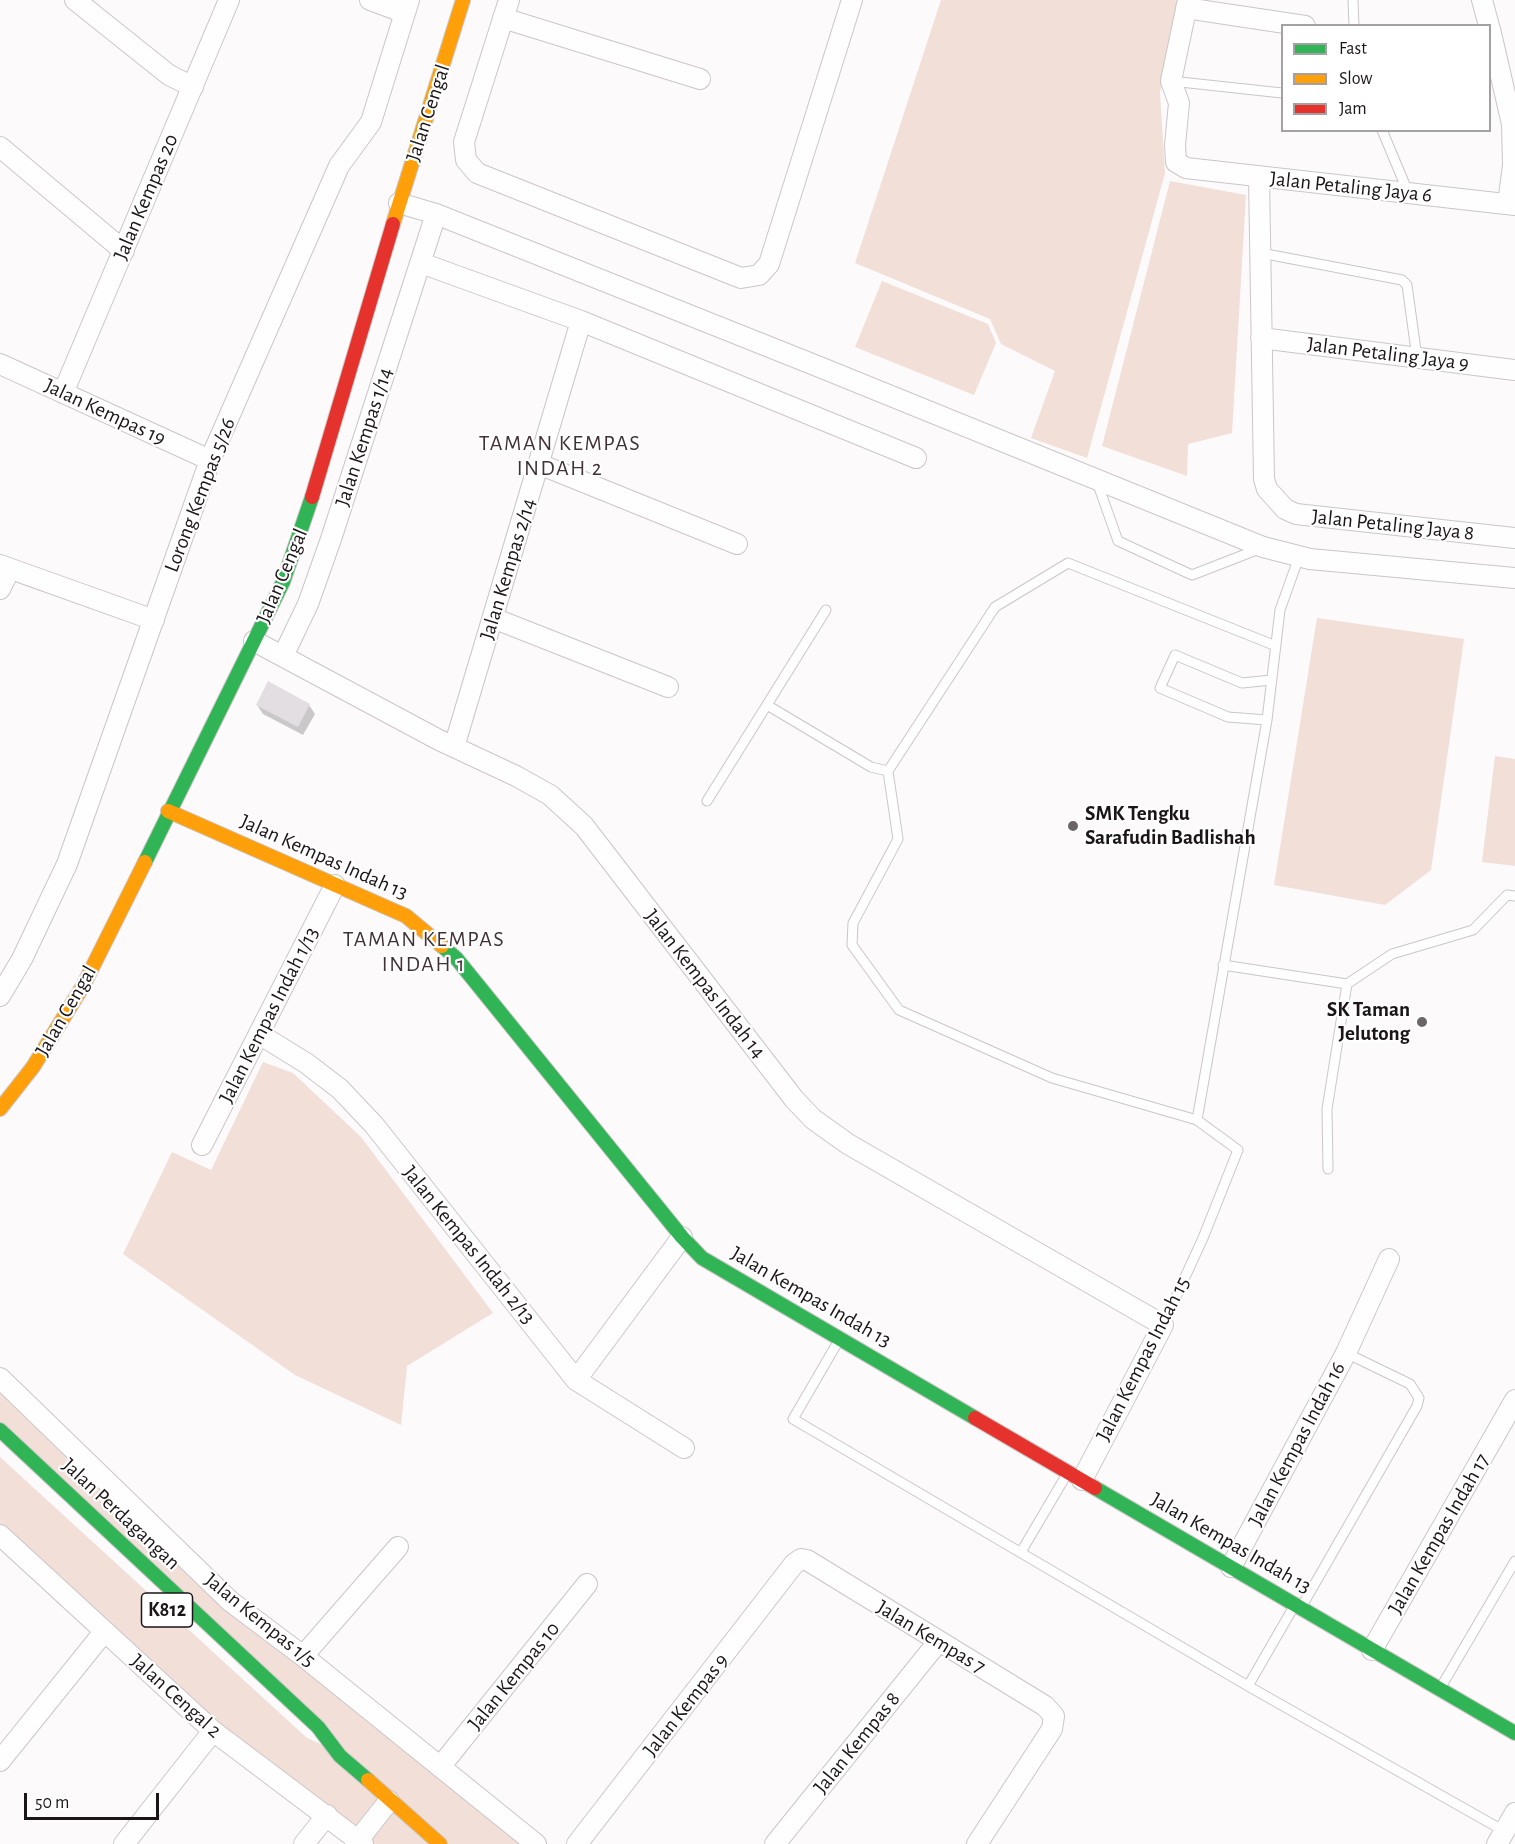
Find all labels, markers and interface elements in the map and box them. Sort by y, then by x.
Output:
legend [1281,24,1491,132]
text: Fast [1339,40,1367,58]
street label: Jalan Cengal [400,61,456,165]
text: Slow [1339,70,1372,88]
text: Jam [1339,100,1367,118]
street label: Jalan Kempas 20 [108,130,184,264]
street label: Jalan Petaling Jaya 6 [1269,166,1433,208]
street label: Jalan Petaling Jaya 9 [1306,332,1470,376]
street label: Jalan Kempas 1/14 [330,364,398,510]
street label: Jalan Kempas 19 [40,373,170,451]
street label: Lorong Kempas 5/26 [159,414,241,576]
district label: TAMAN KEMPAS INDAH 2 [479,430,641,482]
street label: Jalan Kempas 2/14 [474,495,542,643]
street label: Jalan Petaling Jaya 8 [1311,504,1475,546]
street label: Jalan Cengal [251,525,313,627]
place label: SMK Tengku Sarafudin Badlishah [1085,801,1256,851]
street label: Jalan Kempas Indah 13 [236,809,412,905]
marker: SMK Tengku Sarafudin Badlishah [1066,819,1080,833]
street label: Jalan Kempas Indah 14 [639,904,771,1064]
street label: Jalan Kempas Indah 1/13 [214,923,324,1107]
district label: TAMAN KEMPAS INDAH 1 [343,926,505,978]
street label: Jalan Cengal [30,961,102,1061]
place label: SK Taman Jelutong [1327,997,1410,1047]
marker: SK Taman Jelutong [1415,1015,1429,1029]
street label: Jalan Kempas Indah 2/13 [397,1161,541,1329]
street label: Jalan Kempas Indah 13 [726,1241,896,1353]
street label: Jalan Kempas Indah 15 [1091,1273,1195,1445]
street label: Jalan Kempas Indah 16 [1243,1358,1351,1530]
street label: Jalan Kempas Indah 17 [1383,1449,1495,1619]
street label: Jalan Perdagangan [57,1453,185,1575]
street label: Jalan Kempas Indah 13 [1146,1487,1316,1599]
street label: Jalan Kempas 1/5 [199,1567,321,1673]
road number: K812 [142,1593,192,1627]
street label: Jalan Kempas 7 [872,1595,990,1679]
street label: Jalan Kempas 10 [463,1617,565,1735]
street label: Jalan Kempas 9 [638,1648,734,1762]
street label: Jalan Cengal 2 [125,1649,227,1743]
street label: Jalan Kempas 8 [808,1687,906,1799]
scale bar [27,1781,162,1819]
text: 50 m [35,1794,69,1812]

